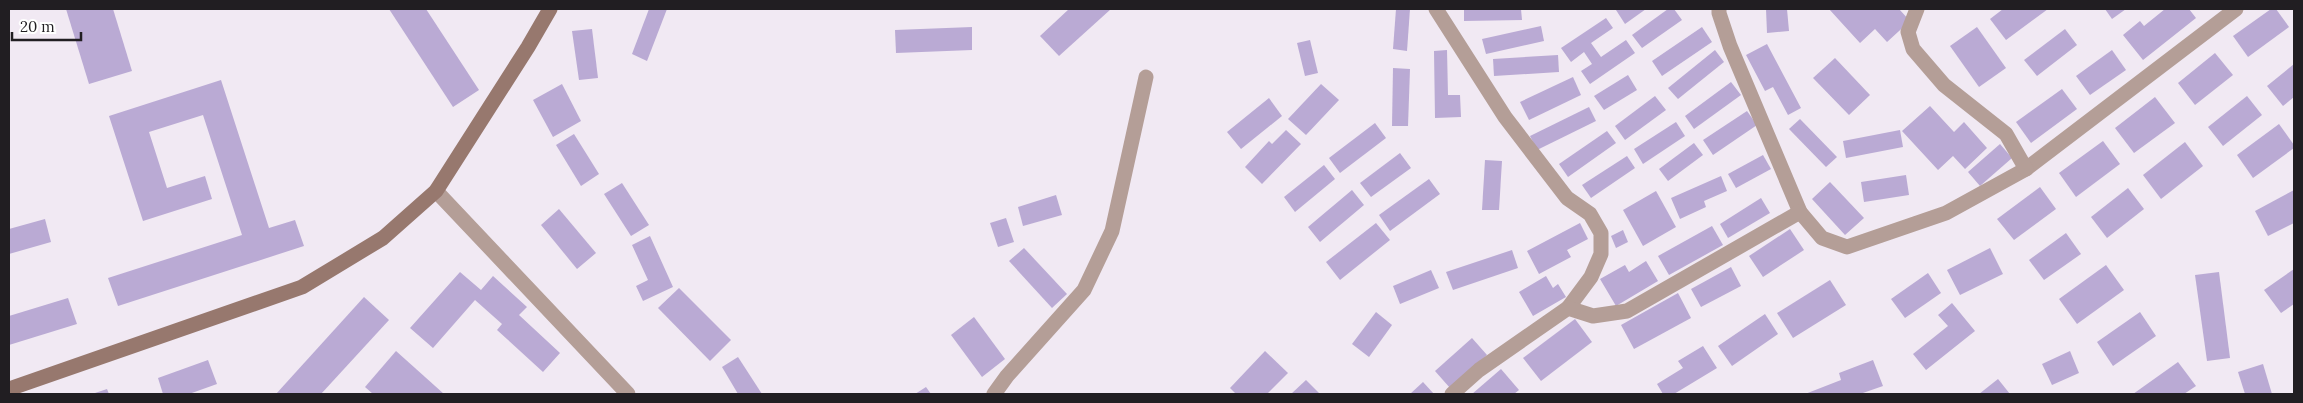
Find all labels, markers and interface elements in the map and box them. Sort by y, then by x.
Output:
scale bar [12,10,81,42]
text: 20 m [20,17,55,36]

